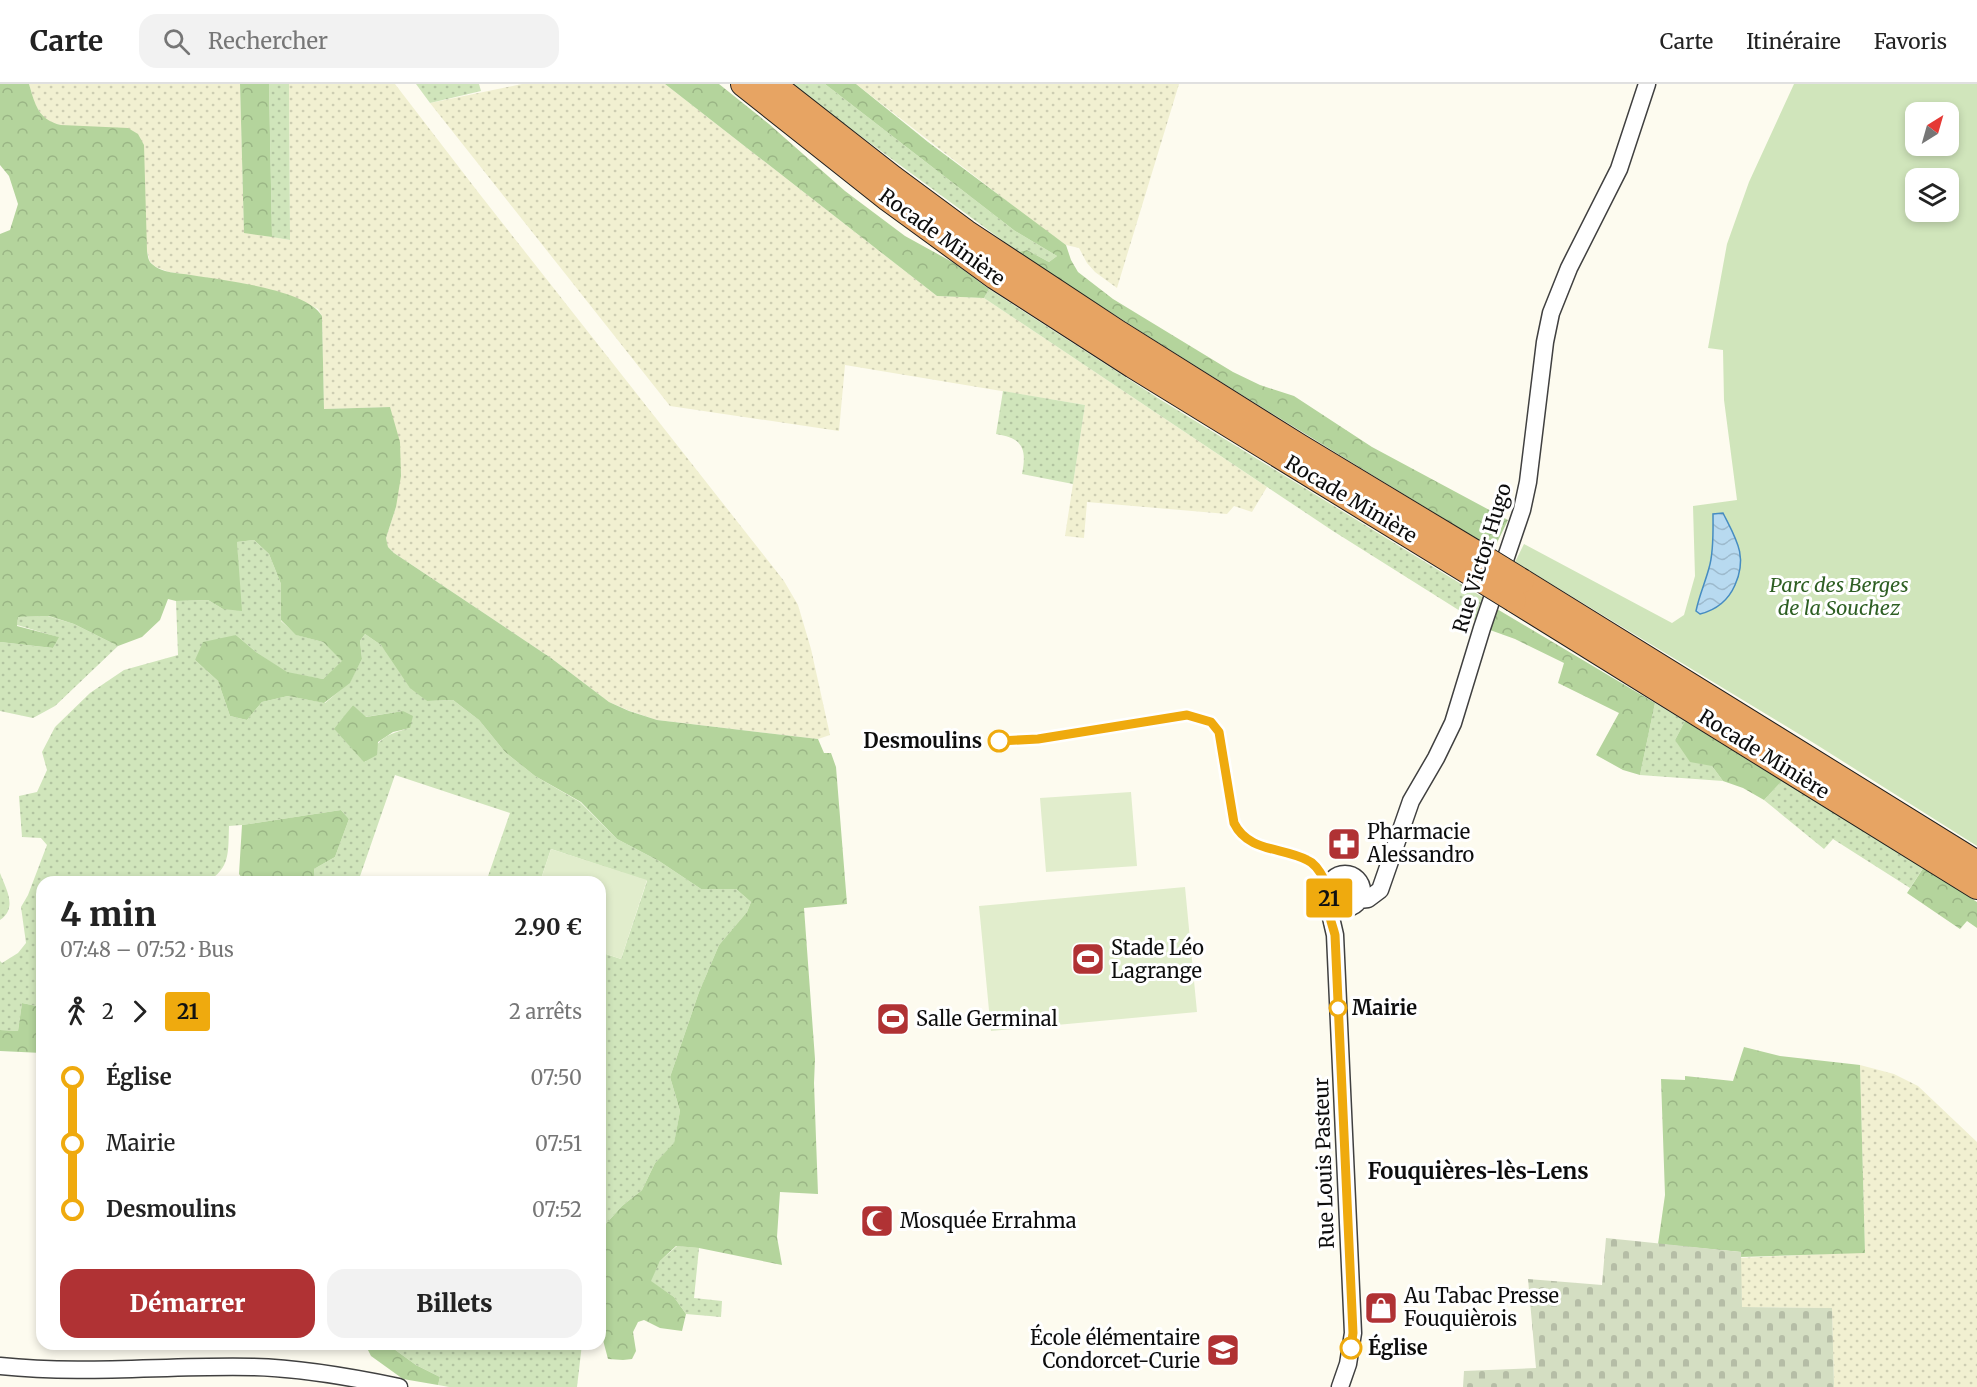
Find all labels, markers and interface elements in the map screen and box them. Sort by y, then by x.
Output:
search box [139,14,559,68]
text: Carte [30,23,103,59]
icon: search [160,25,193,58]
text: Rechercher [208,27,328,55]
text: Carte [1660,28,1713,55]
text: Itinéraire [1746,28,1841,55]
text: Favoris [1874,28,1947,55]
north arrow [1905,102,1959,156]
map controls [1905,102,1959,222]
button: layers [1905,168,1959,222]
street label: Rocade Minière [874,183,1010,291]
street label: Rocade Minière [1281,449,1422,548]
street label: Rue Victor Hugo [1447,480,1516,636]
park label: Parc des Berges de la Souchez [1769,572,1909,620]
street label: Rocade Minière [1694,703,1834,804]
place label: Desmoulins [863,728,982,753]
marker: Desmoulins [988,730,1010,752]
place label: Pharmacie Alessandro [1366,819,1475,867]
pharmacy icon: Pharmacie Alessandro [1326,826,1362,862]
line badge: 21 [1302,878,1356,918]
text: 21 [1318,885,1340,912]
text: 4 min [60,894,156,935]
text: 2.90 € [515,913,582,941]
place label: Stade Léo Lagrange [1111,935,1204,983]
text: 07:48 – 07:52 · Bus [60,937,234,962]
sports icon: Stade Léo Lagrange [1070,941,1106,977]
icon: walk [60,995,93,1028]
icon: forward [123,995,156,1028]
place label: Mairie [1352,995,1417,1020]
text: 21 [177,998,198,1025]
text: 2 [102,999,114,1024]
text: 2 arrêts [509,999,582,1024]
marker: Mairie [1329,999,1347,1017]
sports icon: Salle Germinal [875,1001,911,1037]
place label: Salle Germinal [916,1006,1058,1031]
text: Église [106,1063,172,1091]
text: 07:50 [530,1065,582,1090]
street label: Rue Louis Pasteur [1308,1077,1339,1249]
text: Mairie [106,1129,175,1157]
text: 07:51 [535,1131,582,1156]
district label: Fouquières-lès-Lens [1367,1157,1589,1185]
text: Desmoulins [106,1195,237,1223]
text: 07:52 [532,1197,582,1222]
mosque icon: Mosquée Errahma [859,1203,895,1239]
place label: Mosquée Errahma [900,1208,1077,1233]
button: Démarrer [60,1269,315,1338]
button: Billets [327,1269,582,1338]
place label: Au Tabac Presse Fouquièrois [1403,1283,1559,1331]
shop icon: Au Tabac Presse Fouquièrois [1363,1290,1399,1326]
place label: École élémentaire Condorcet-Curie [1030,1323,1200,1373]
school or university icon: École élémentaire Condorcet-Curie [1205,1332,1241,1368]
place label: Église [1368,1333,1428,1360]
marker: Église [1340,1337,1362,1359]

